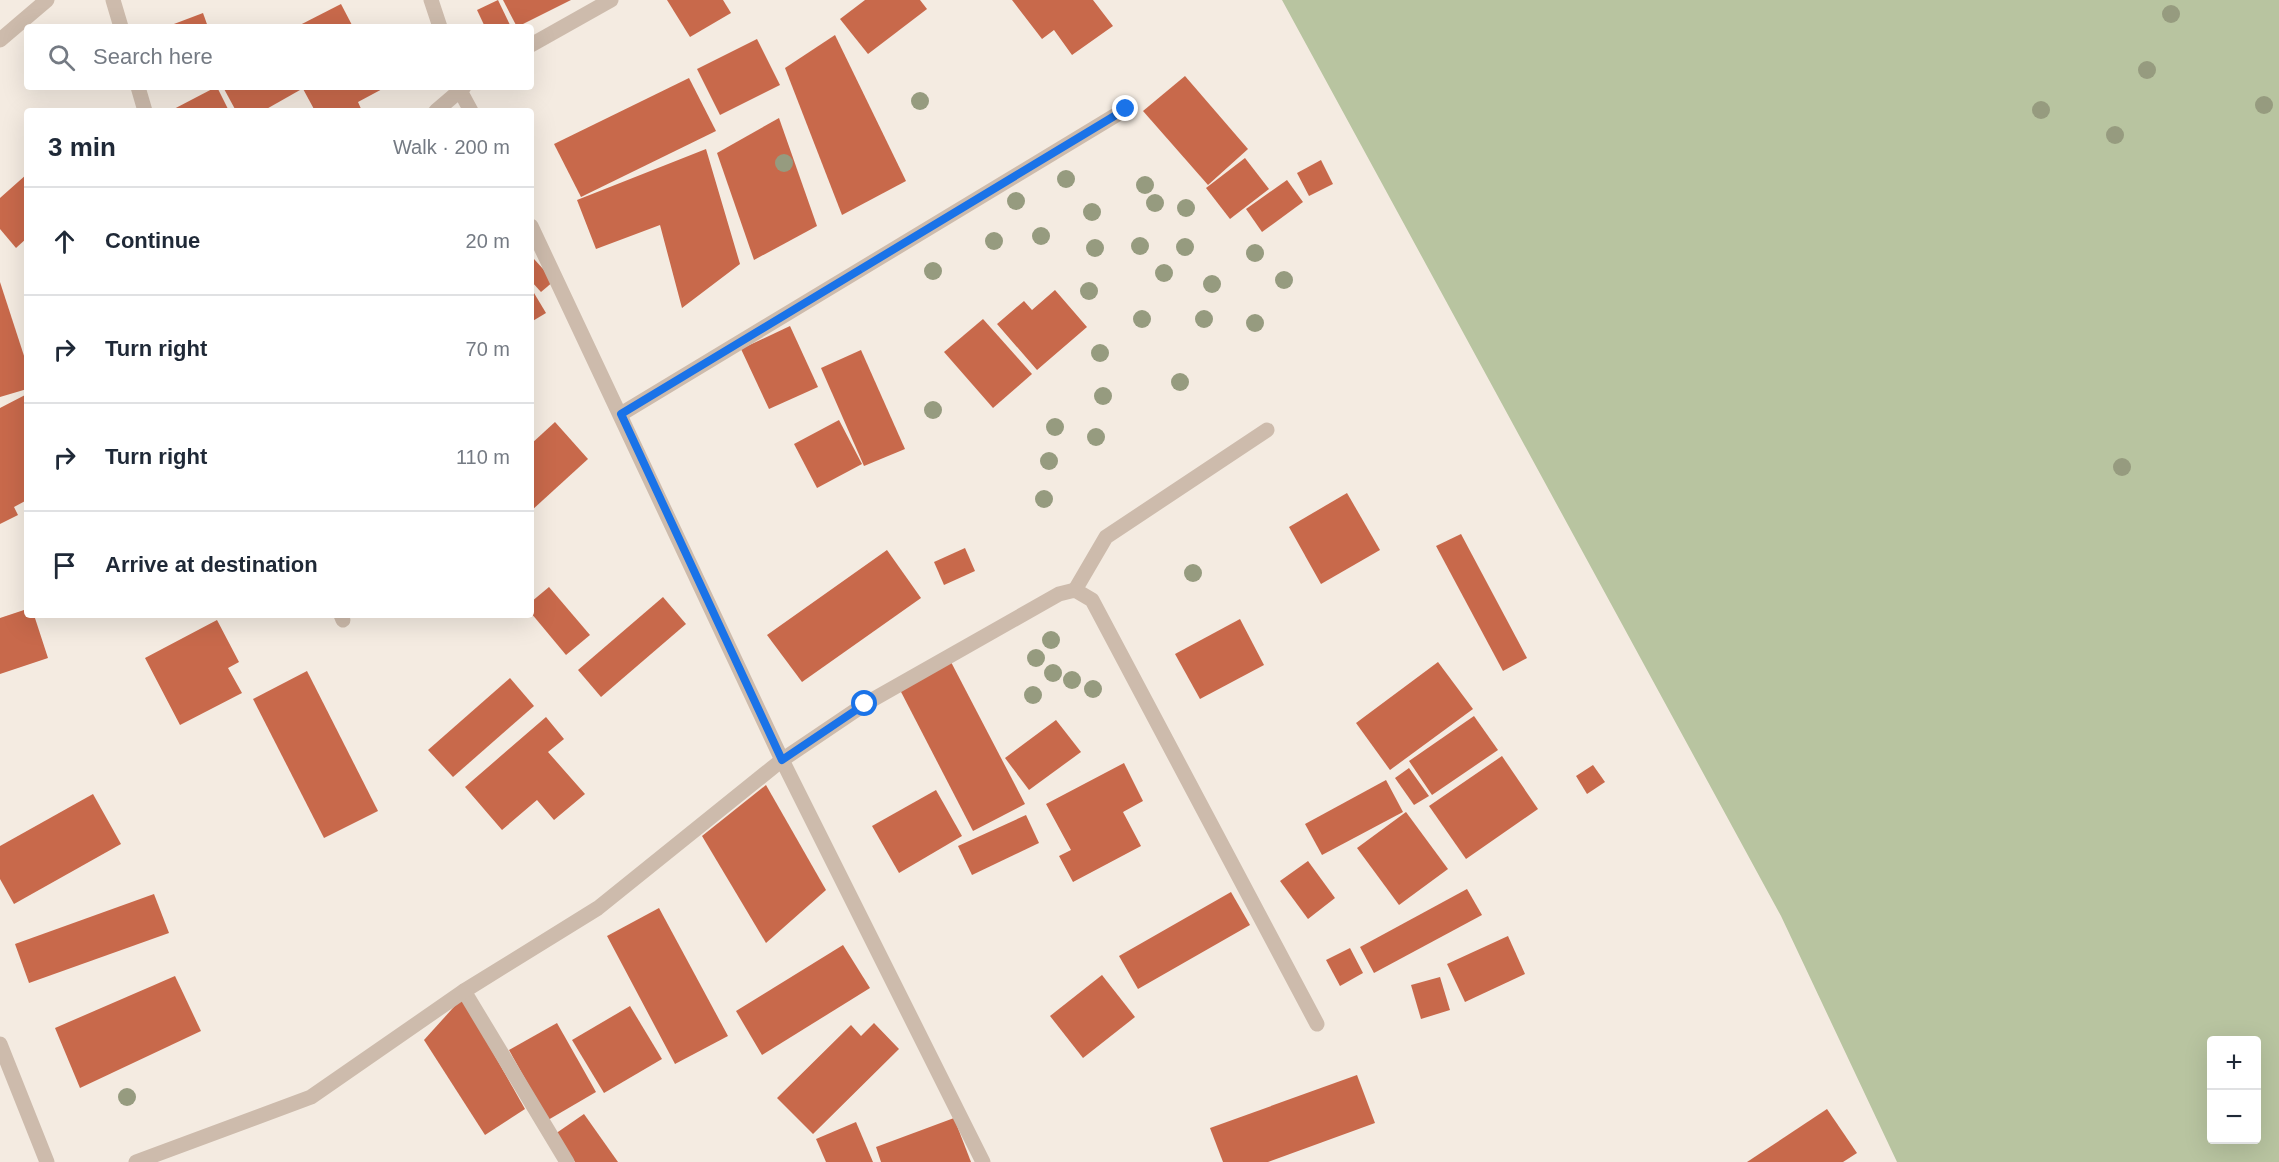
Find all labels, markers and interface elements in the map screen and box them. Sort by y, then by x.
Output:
search box [24,24,534,90]
icon: search [45,41,78,74]
text: Search here [93,44,213,69]
route end [1112,95,1138,121]
text: 3 min [48,132,116,162]
text: Walk · 200 m [393,136,510,158]
icon: ahead [48,225,81,258]
text: Continue [105,228,200,253]
text: 20 m [466,230,510,252]
icon: right [48,333,81,366]
text: Turn right [105,336,207,361]
text: 70 m [466,338,510,360]
icon: right [48,441,81,474]
text: Turn right [105,444,207,469]
text: 110 m [456,446,510,468]
icon: arrive [48,549,81,582]
text: Arrive at destination [105,552,318,577]
route start [851,690,877,716]
map controls [2207,1036,2261,1144]
button: + [2207,1036,2261,1090]
button: − [2207,1090,2261,1144]

